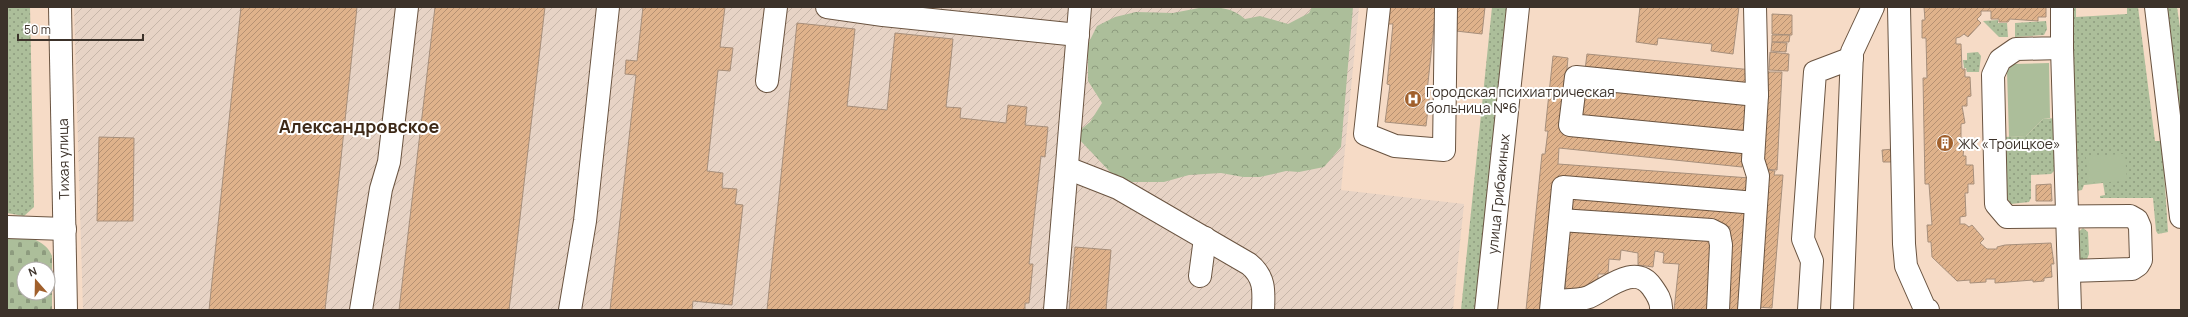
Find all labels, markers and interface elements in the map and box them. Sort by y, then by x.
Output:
scale bar [18,16,143,42]
text: 50 m [24,21,51,38]
place label: Городская психиатрическая больница №6 [1426,82,1615,117]
hospital icon: Городская психиатрическая больница №6 [1403,89,1423,109]
district label: Александровское [279,114,439,138]
street label: Тихая улица [53,118,73,200]
street label: улица Грибакиных [1482,132,1514,255]
building icon: ЖК «Троицкое» [1935,133,1955,153]
place label: ЖК «Троицкое» [1958,134,2060,153]
north arrow [16,261,56,301]
text: N [26,263,39,280]

